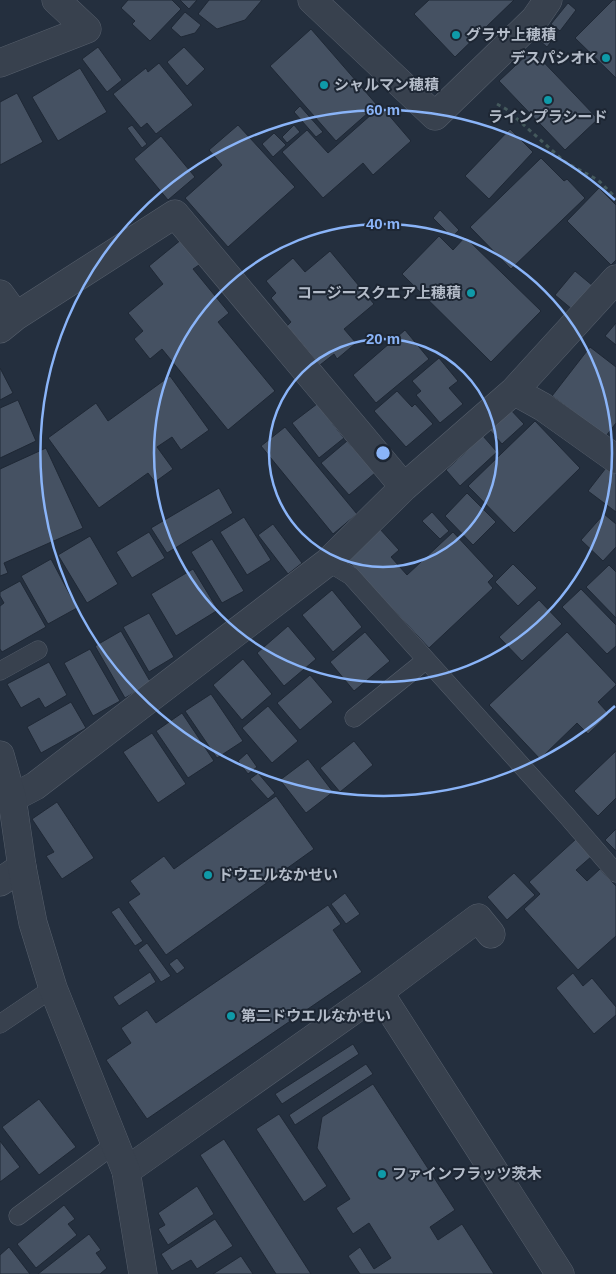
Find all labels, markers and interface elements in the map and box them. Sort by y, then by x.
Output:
place label: グラサ上穂積 [466,26,556,43]
marker: グラサ上穂積 [450,29,462,41]
place label: デスパシオK [510,49,596,66]
marker: デスパシオK [600,52,612,64]
place label: シャルマン穂積 [334,76,439,93]
marker: シャルマン穂積 [318,79,330,91]
marker: ラインプラシード [542,94,554,106]
text: 60 m [366,101,400,118]
place label: ラインプラシード [488,108,608,125]
text: 40 m [366,215,400,232]
place label: コージースクエア上穂積 [297,284,461,301]
marker: コージースクエア上穂積 [465,287,477,299]
text: 20 m [366,330,400,347]
centre of rings [374,444,392,462]
place label: ドウエルなかせい [218,866,338,883]
marker: ドウエルなかせい [202,869,214,881]
place label: 第二ドウエルなかせい [241,1007,391,1024]
marker: 第二ドウエルなかせい [225,1010,237,1022]
place label: ファインフラッツ茨木 [392,1165,542,1182]
marker: ファインフラッツ茨木 [376,1168,388,1180]

